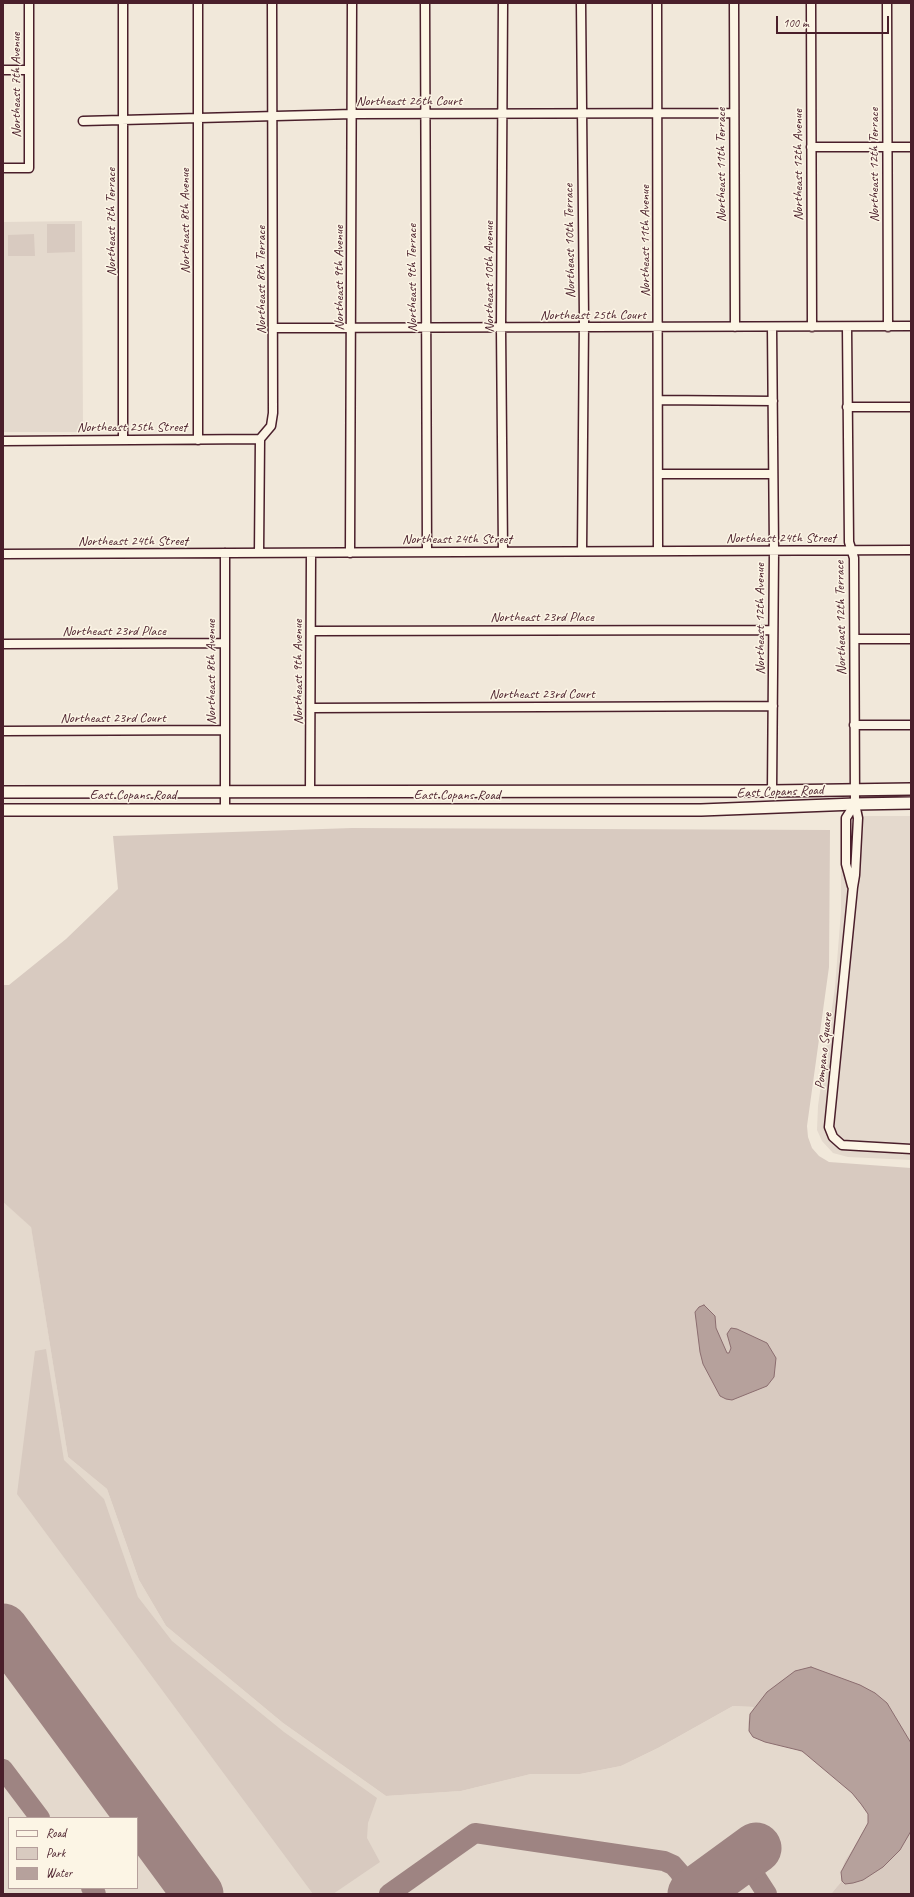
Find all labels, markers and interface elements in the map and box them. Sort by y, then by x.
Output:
scale bar [778,8,891,34]
text: 100 m [783,15,809,31]
street label: Northeast 7th Avenue [8,32,24,138]
street label: Northeast 26th Court [356,93,462,109]
street label: Northeast 11th Terrace [713,108,729,222]
street label: Northeast 12th Terrace [866,108,882,222]
street label: Northeast 12th Avenue [790,109,806,221]
street label: Northeast 7th Terrace [103,168,119,276]
street label: Northeast 8th Avenue [177,168,193,274]
street label: Northeast 10th Terrace [561,184,579,298]
street label: Northeast 11th Avenue [637,185,653,297]
street label: Northeast 10th Avenue [481,221,497,333]
street label: Northeast 9th Terrace [404,224,420,332]
street label: Northeast 9th Avenue [331,225,347,331]
street label: Northeast 8th Terrace [253,226,269,334]
street label: Northeast 25th Court [540,307,646,323]
street label: Northeast 25th Street [77,419,187,435]
street label: Northeast 24th Street [726,530,836,546]
street label: Northeast 24th Street [402,531,512,547]
street label: Northeast 24th Street [78,533,188,549]
street label: Northeast 12th Terrace [832,561,850,675]
street label: Northeast 12th Avenue [752,563,768,675]
street label: Northeast 23rd Place [490,609,594,625]
street label: Northeast 8th Avenue [203,619,219,725]
street label: Northeast 9th Avenue [290,619,306,725]
street label: Northeast 23rd Place [62,623,166,639]
street label: Northeast 23rd Court [489,686,595,702]
street label: Northeast 23rd Court [60,710,166,726]
street label: East Copans Road [736,782,824,802]
street label: East Copans Road [90,787,176,803]
street label: East Copans Road [414,787,500,803]
street label: Pompano Square [812,1012,836,1090]
legend [8,1817,138,1889]
text: Road [46,1825,66,1841]
text: Park [46,1845,65,1861]
text: Water [46,1865,72,1881]

